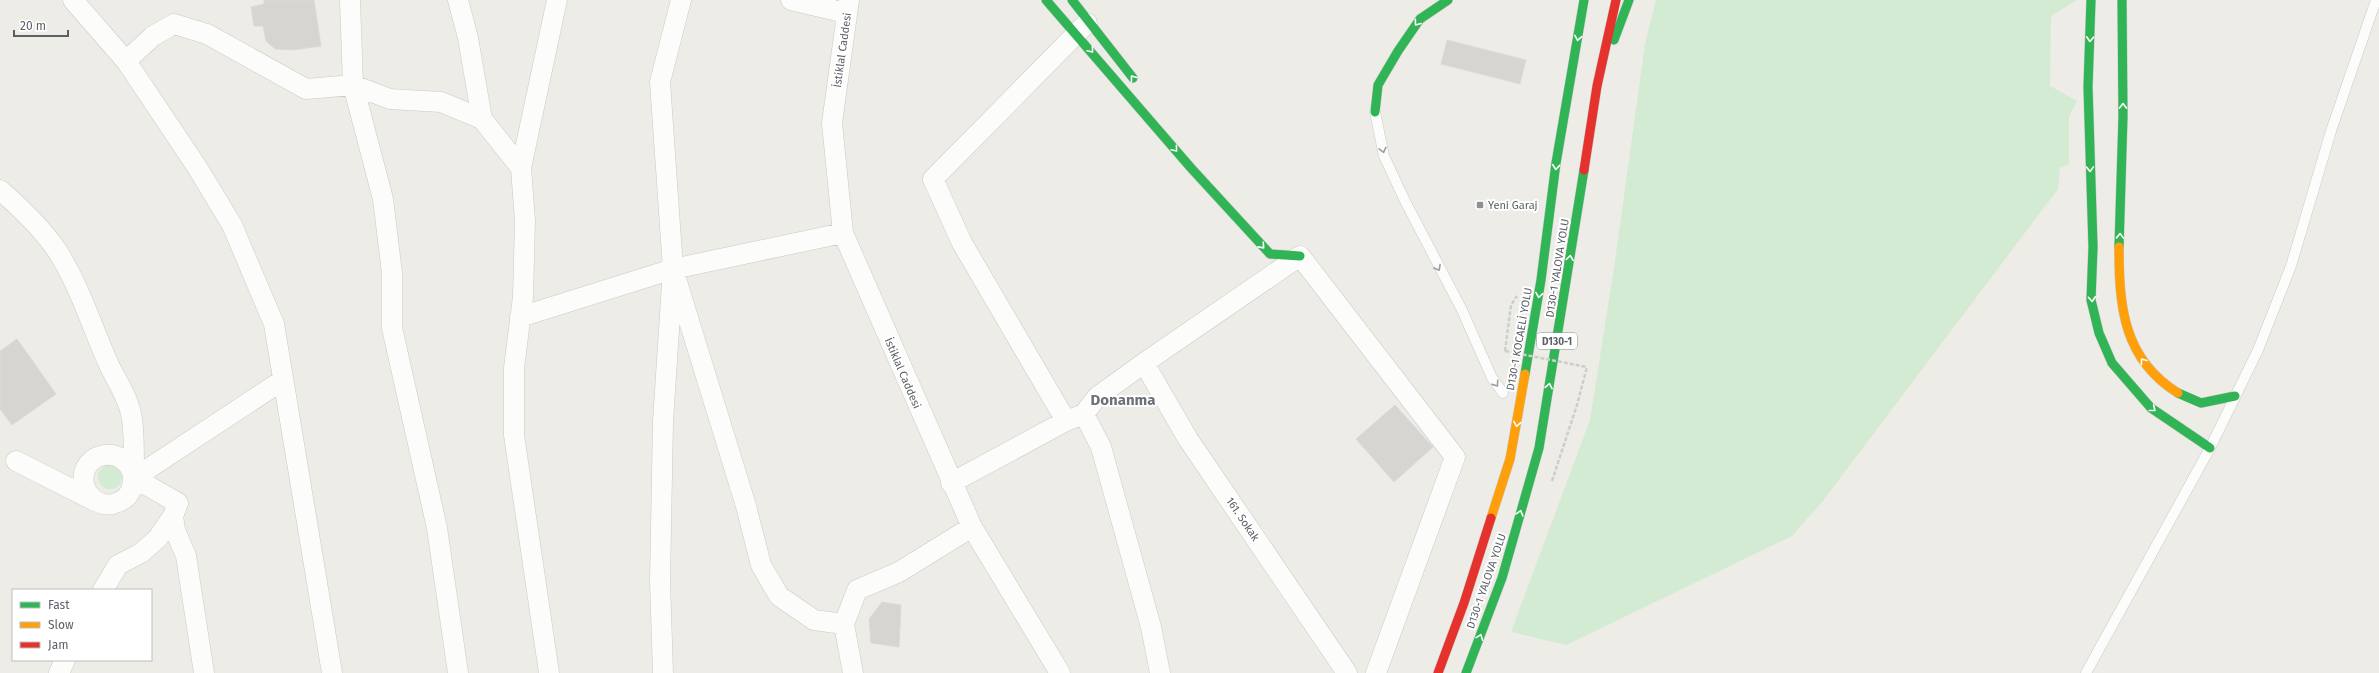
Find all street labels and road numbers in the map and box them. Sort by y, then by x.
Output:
street label: İstiklal Caddesi [830,12,854,88]
street label: D130-1 YALOVA YOLU [1543,218,1572,318]
street label: D130-1 KOCAELİ YOLU [1503,286,1535,392]
road number: D130-1 [1537,333,1577,349]
street label: İstiklal Caddesi [882,335,924,411]
street label: 161. Sokak [1223,495,1262,544]
street label: D130-1 YALOVA YOLU [1464,532,1509,631]

